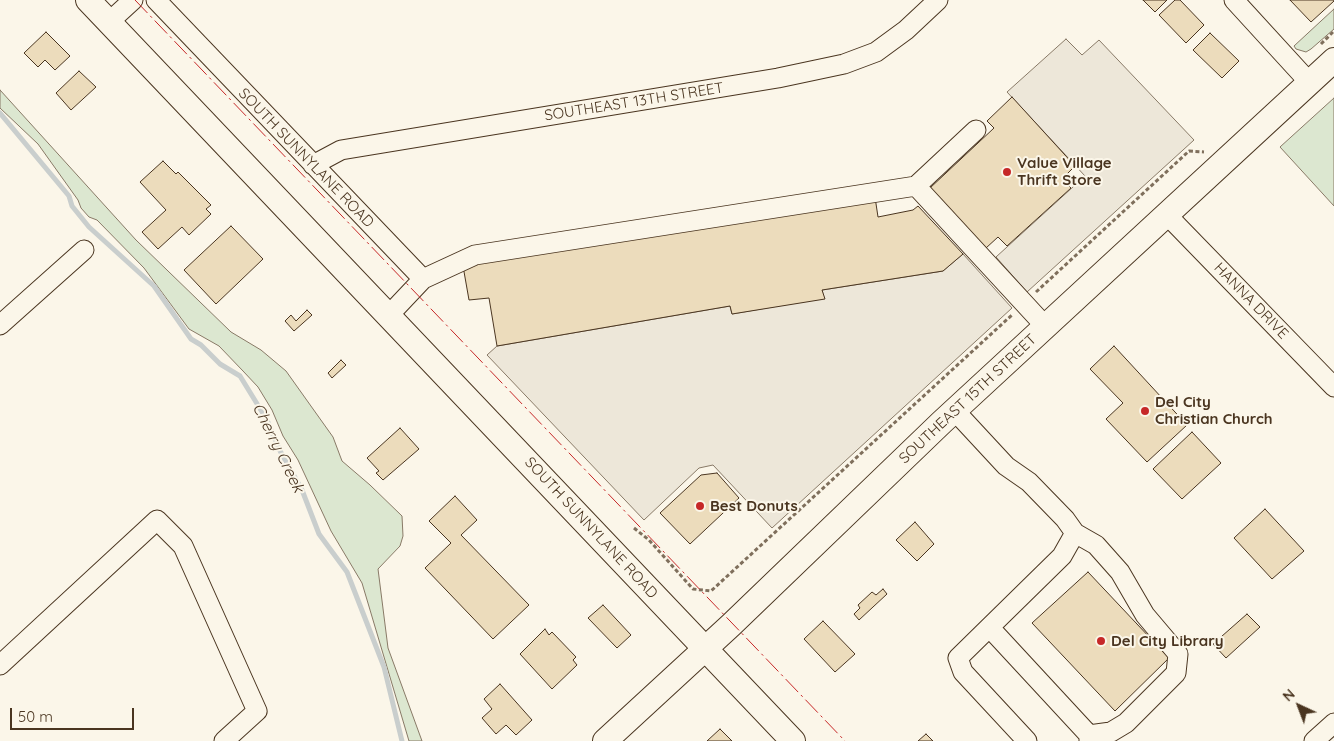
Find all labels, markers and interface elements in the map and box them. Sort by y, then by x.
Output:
street label: SOUTHEAST 13TH STREET [543,79,725,125]
street label: SOUTH SUNNYLANE ROAD [235,85,377,231]
place label: Value Village Thrift Store [1017,154,1112,189]
marker: Value Village Thrift Store [1001,166,1013,178]
street label: HANNA DRIVE [1210,259,1292,343]
street label: SOUTHEAST 15TH STREET [895,330,1041,468]
place label: Del City Christian Church [1155,393,1272,428]
water label: Cherry Creek [248,400,308,496]
marker: Del City Christian Church [1139,405,1151,417]
street label: SOUTH SUNNYLANE ROAD [521,454,661,602]
place label: Best Donuts [710,497,798,515]
marker: Best Donuts [694,500,706,512]
place label: Del City Library [1111,632,1223,650]
marker: Del City Library [1095,635,1107,647]
north arrow [1274,681,1324,731]
text: N [1279,685,1299,705]
scale bar [12,698,136,730]
text: 50 m [18,707,53,726]

